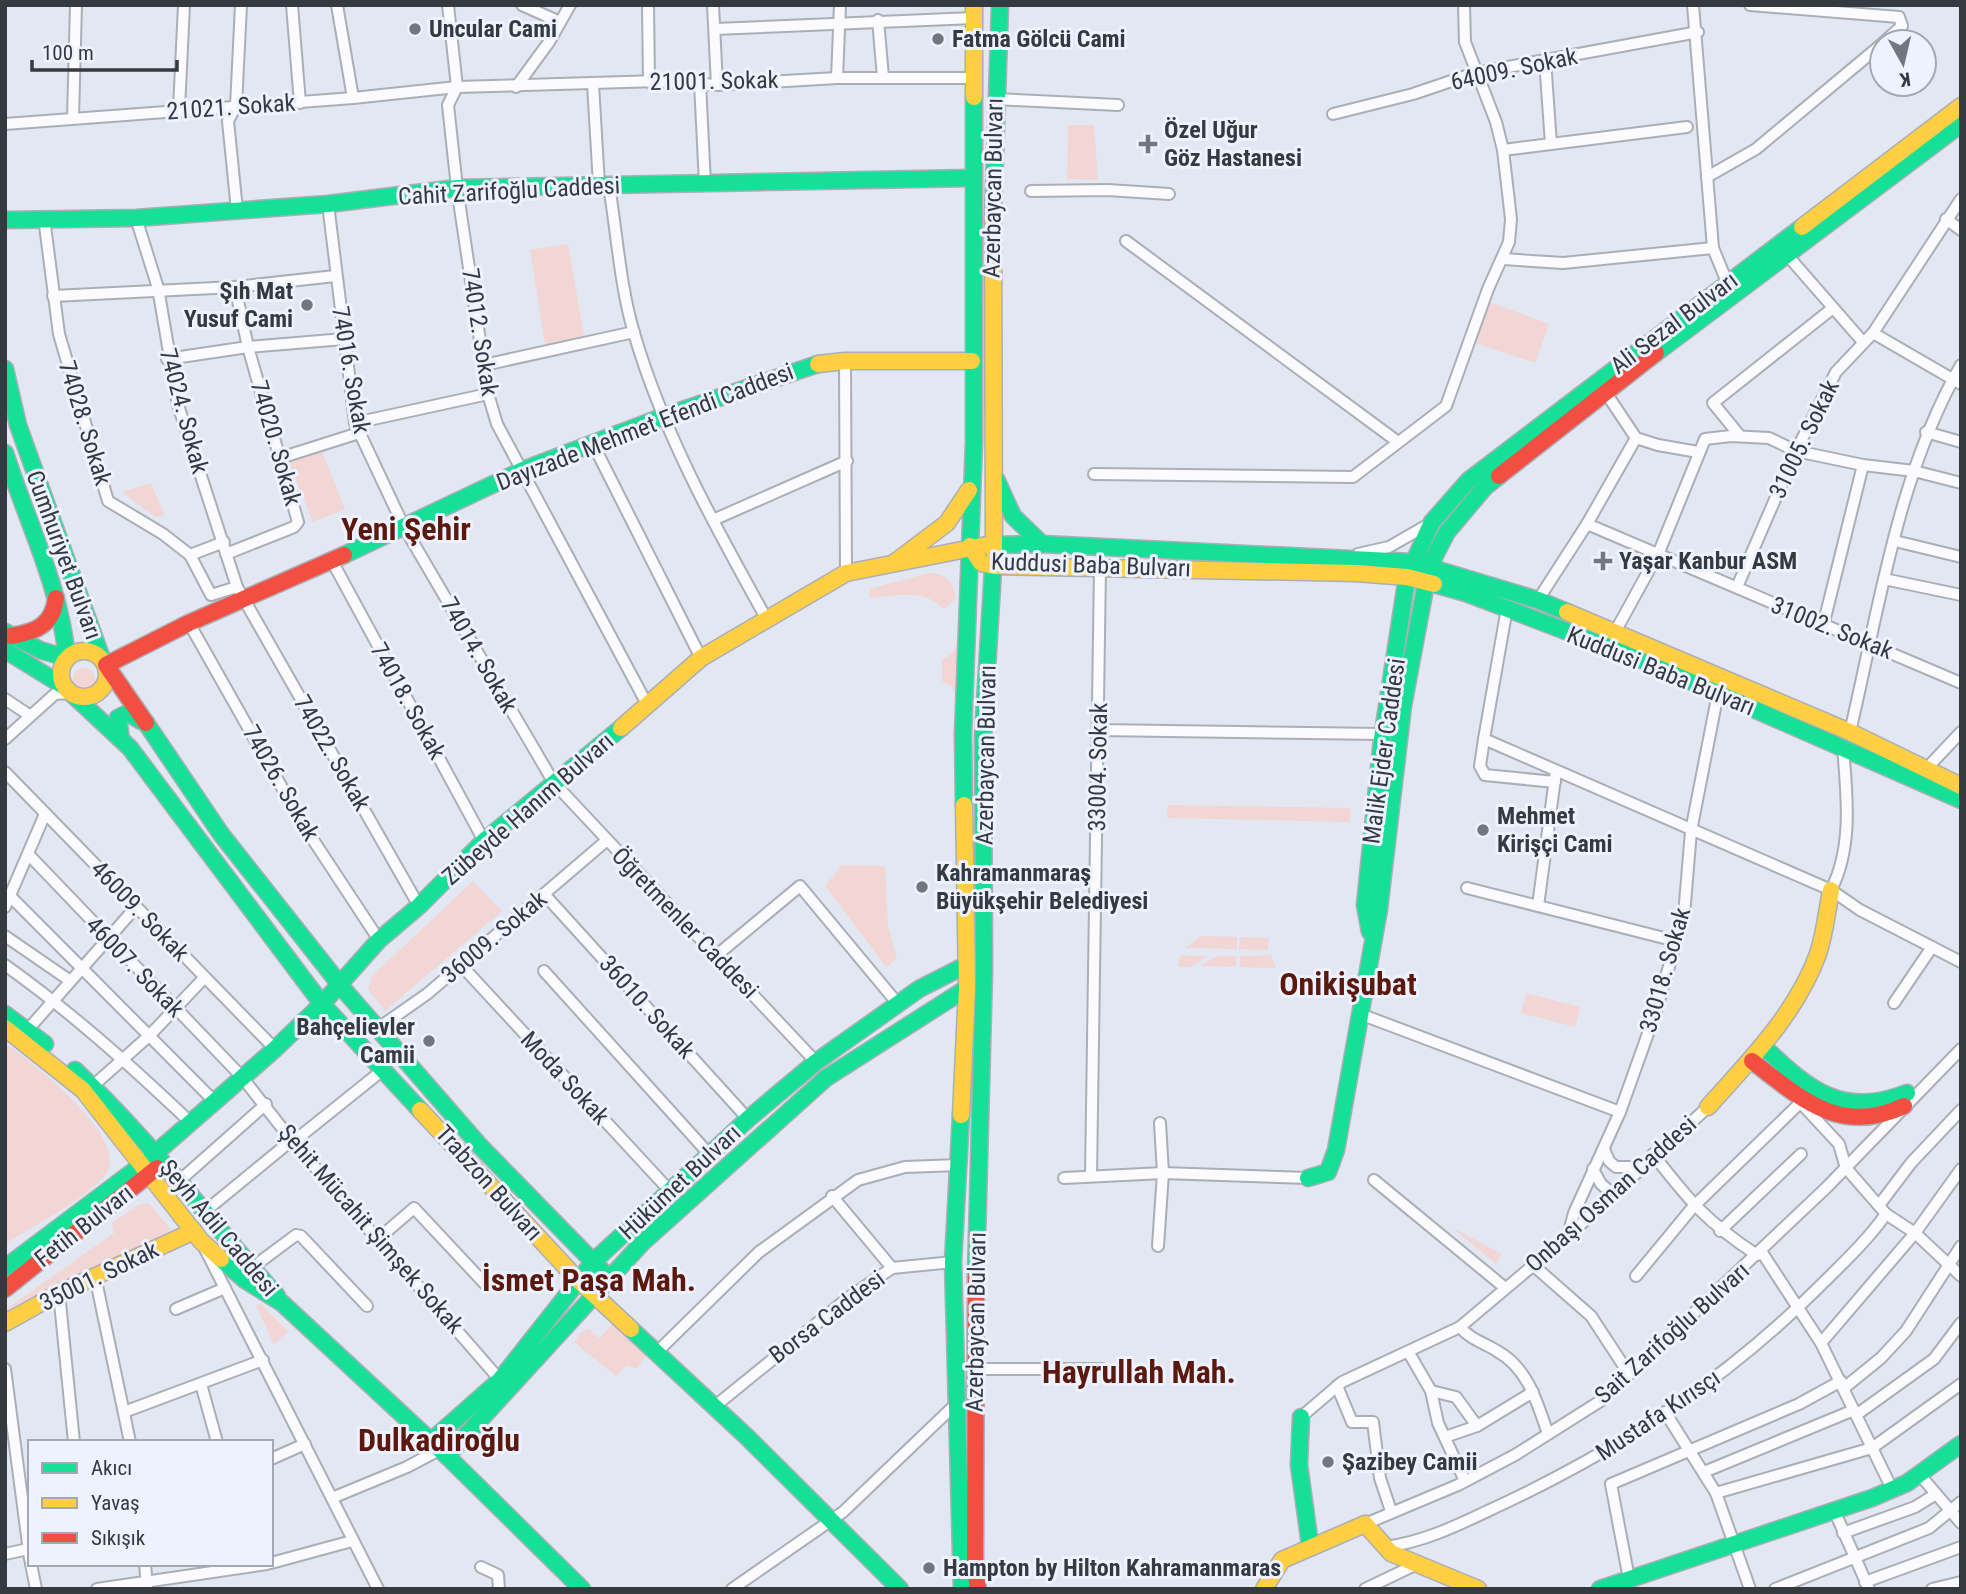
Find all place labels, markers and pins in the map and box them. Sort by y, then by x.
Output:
place label: Uncular Cami [429,15,557,43]
marker: Uncular Cami [407,21,423,37]
place label: Fatma Gölcü Cami [952,25,1126,53]
marker: Fatma Gölcü Cami [930,31,946,47]
place label: Özel Uğur Göz Hastanesi [1164,116,1302,172]
marker: Özel Uğur Göz Hastanesi [1138,134,1158,154]
place label: Şıh Mat Yusuf Cami [184,277,293,333]
marker: Şıh Mat Yusuf Cami [299,297,315,313]
place label: Yaşar Kanbur ASM [1619,547,1797,575]
marker: Yaşar Kanbur ASM [1593,551,1613,571]
place label: Mehmet Kirişçi Cami [1497,802,1613,858]
marker: Mehmet Kirişçi Cami [1475,822,1491,838]
place label: Kahramanmaraş Büyükşehir Belediyesi [936,859,1148,915]
marker: Kahramanmaraş Büyükşehir Belediyesi [914,879,930,895]
place label: Bahçelievler Camii [296,1013,415,1069]
marker: Bahçelievler Camii [421,1033,437,1049]
place label: Şazibey Camii [1342,1448,1477,1476]
marker: Şazibey Camii [1320,1454,1336,1470]
place label: Hampton by Hilton Kahramanmaras [943,1554,1281,1582]
marker: Hampton by Hilton Kahramanmaras [921,1560,937,1576]

